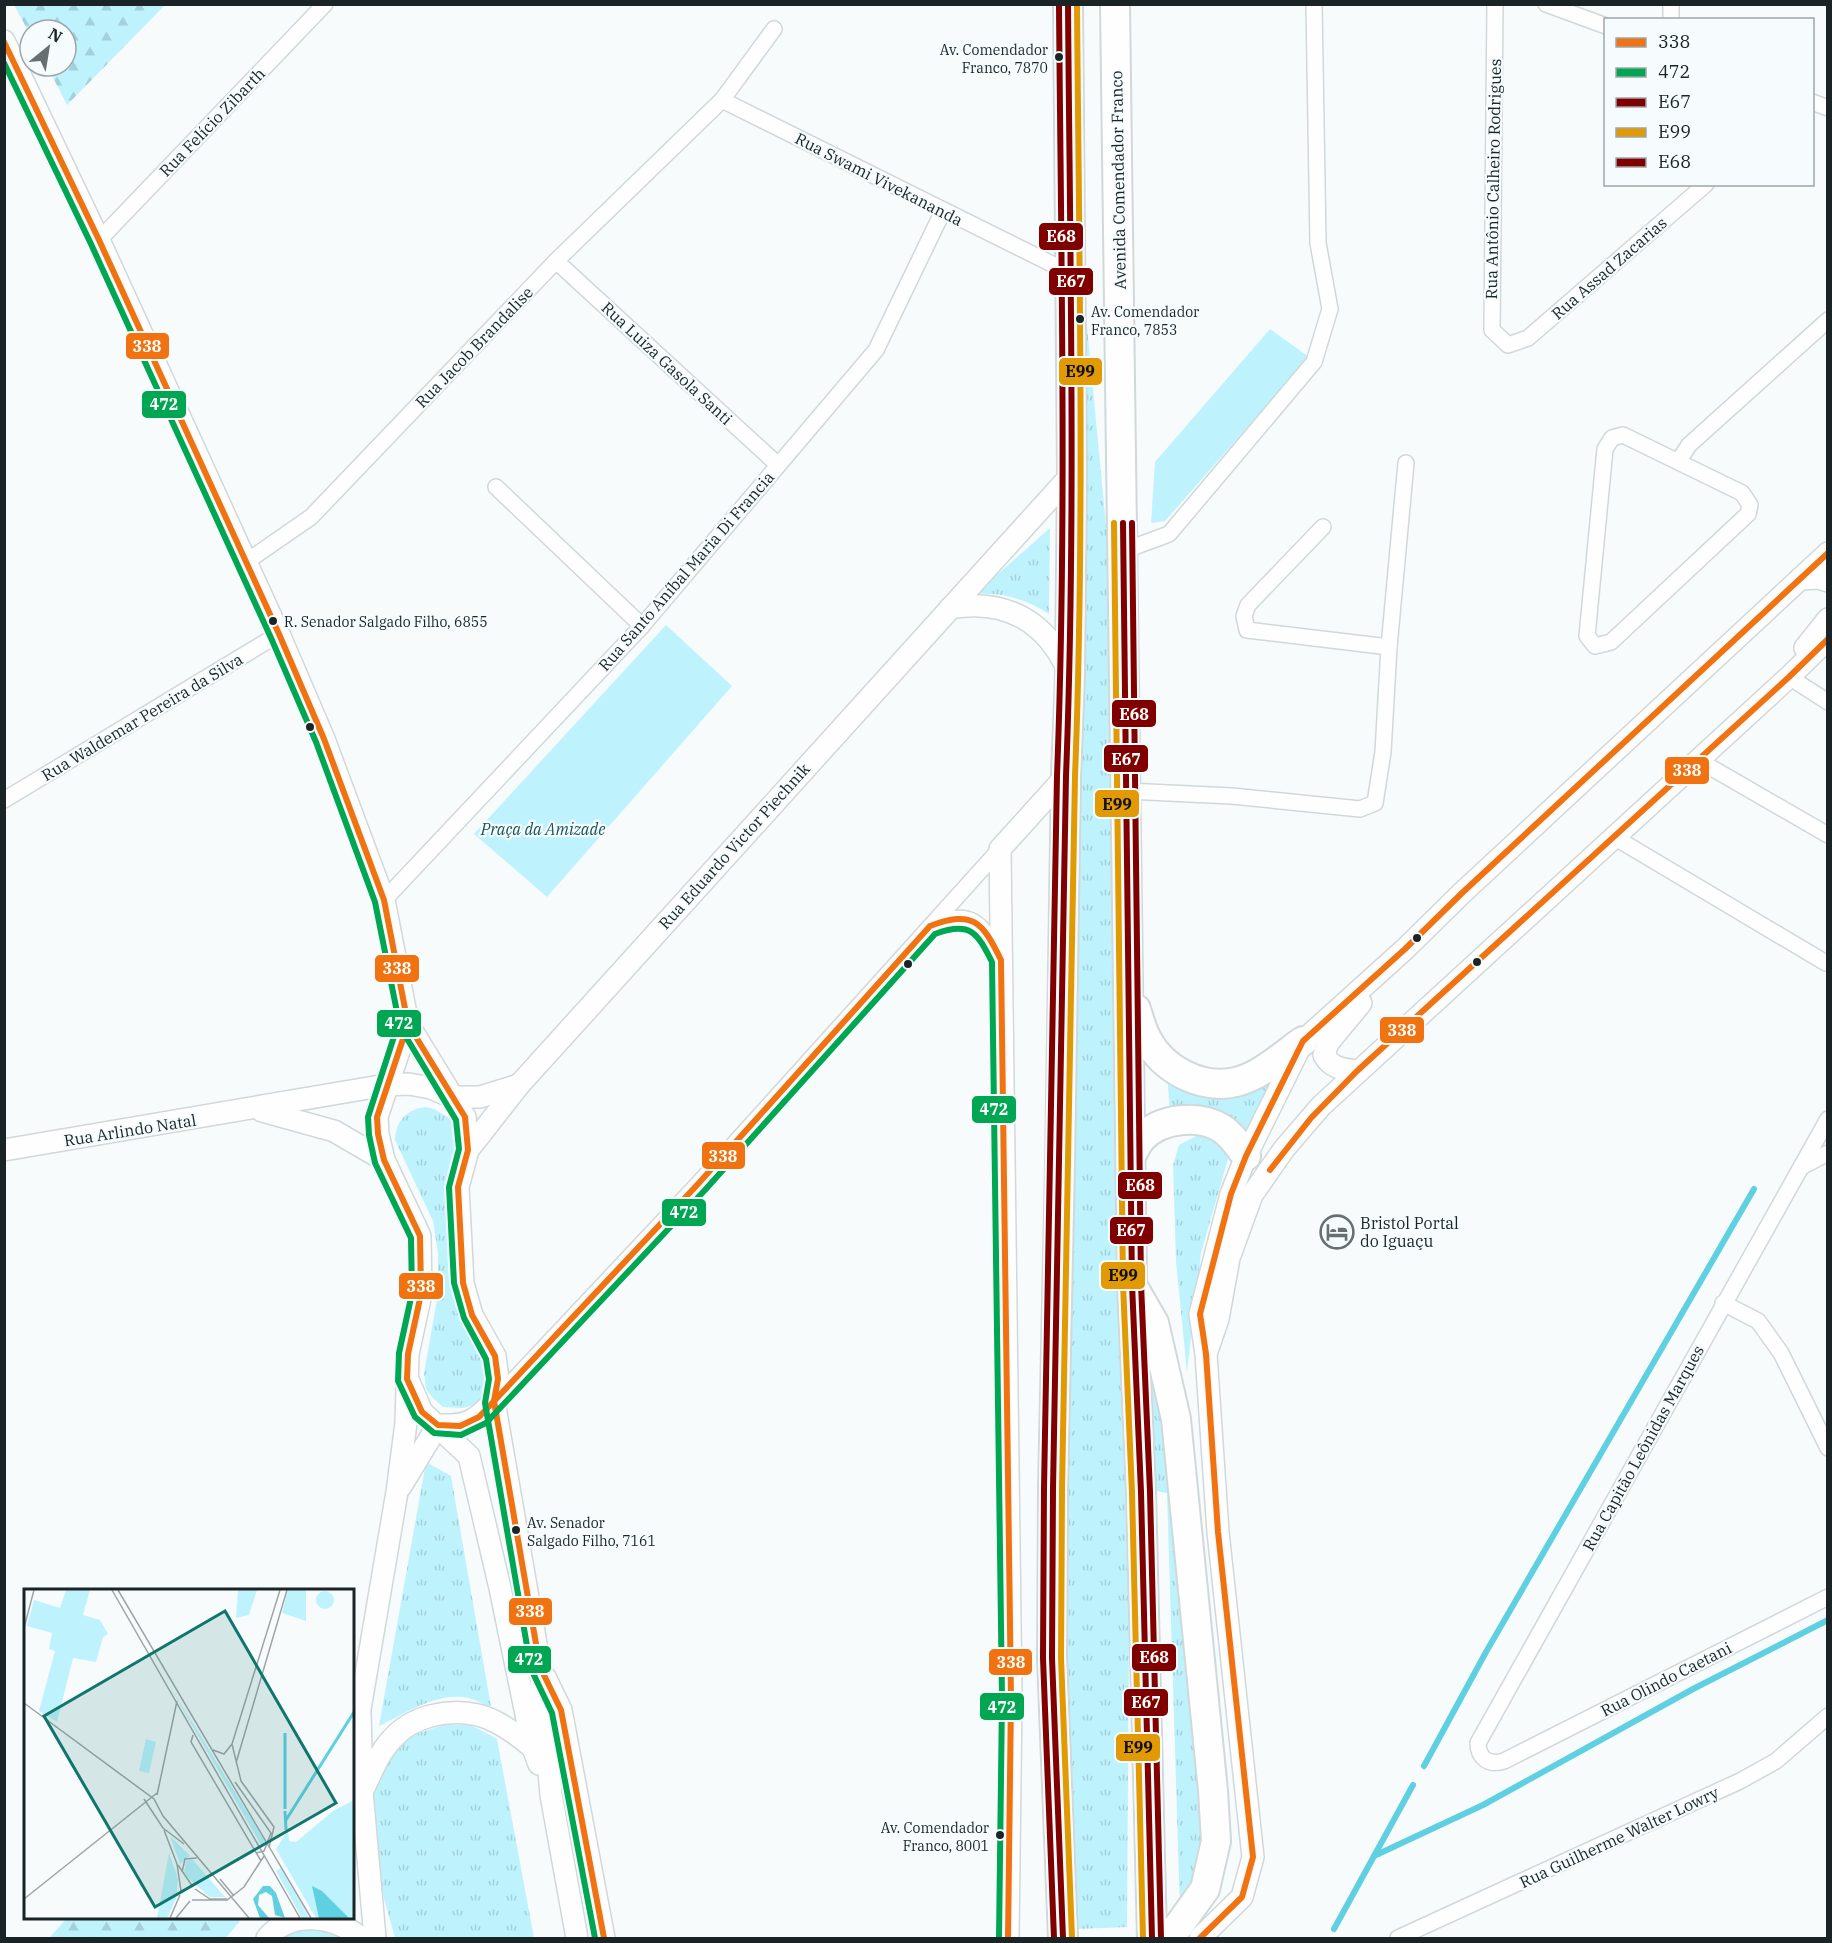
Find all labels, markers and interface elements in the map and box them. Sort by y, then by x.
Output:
north arrow [18,18,78,78]
legend [1604,18,1814,186]
text: N [45,23,66,47]
text: 338 [1658,30,1690,53]
place label: Av. Comendador Franco, 7870 [940,41,1049,77]
marker: Av. Comendador Franco, 7870 [1053,51,1065,63]
street label: Rua Antônio Calheiro Rodrigues [1481,59,1505,299]
text: 472 [1658,60,1690,83]
street label: Rua Felício Zibarth [155,63,269,181]
street label: Avenida Comendador Franco [1106,70,1130,290]
text: E67 [1658,90,1691,113]
text: E99 [1658,120,1691,143]
street label: Rua Swami Vivekananda [792,128,966,230]
text: E68 [1658,150,1691,173]
street label: Rua Assad Zacarias [1547,212,1671,324]
line badge: E68 [1038,222,1084,251]
text: E68 [1046,226,1076,246]
line badge: E67 [1048,267,1094,296]
text: E67 [1056,271,1086,291]
street label: Rua Jacob Brandalise [411,282,537,412]
street label: Rua Luiza Gasola Santi [597,297,737,429]
place label: Av. Comendador Franco, 7853 [1091,303,1200,339]
marker: Av. Comendador Franco, 7853 [1074,313,1086,325]
line badge: 338 [125,332,170,360]
text: 338 [133,336,162,356]
line badge: E99 [1058,357,1103,386]
text: E99 [1065,361,1095,381]
line badge: 472 [141,390,187,419]
text: 472 [150,394,178,414]
street label: Rua Santo Aníbal Maria Di Francia [594,467,778,675]
place label: R. Senador Salgado Filho, 6855 [284,613,488,631]
marker: R. Senador Salgado Filho, 6855 [267,615,279,627]
street label: Rua Waldemar Pereira da Silva [38,649,246,785]
line badge: E68 [1111,699,1157,728]
text: E68 [1119,704,1149,724]
unlabelled marker [304,721,316,733]
line badge: E67 [1103,744,1149,773]
text: E67 [1111,749,1141,769]
line badge: 338 [1664,756,1710,785]
street label: Rua Eduardo Victor Piechnik [654,758,814,933]
text: 338 [1673,760,1702,780]
line badge: E99 [1094,789,1140,818]
text: E99 [1102,794,1132,814]
park label: Praça da Amizade [480,819,605,839]
unlabelled marker [1411,932,1423,944]
line badge: 338 [374,954,420,983]
unlabelled marker [1471,956,1483,968]
text: 338 [383,958,412,978]
unlabelled marker [902,958,914,970]
line badge: 472 [376,1009,422,1038]
text: 472 [385,1013,413,1033]
line badge: 338 [1379,1016,1425,1044]
text: 338 [1388,1020,1417,1040]
line badge: 472 [971,1095,1017,1124]
text: 472 [980,1099,1008,1119]
street label: Rua Arlindo Natal [62,1110,198,1150]
line badge: 338 [701,1141,746,1170]
text: 338 [709,1146,738,1166]
line badge: E68 [1117,1171,1163,1200]
text: E68 [1125,1175,1155,1195]
line badge: 472 [661,1198,707,1227]
text: 472 [670,1202,698,1222]
place label: Bristol Portal do Iguaçu [1360,1213,1459,1251]
hotel icon: Bristol Portal do Iguaçu [1319,1214,1355,1250]
line badge: E67 [1109,1216,1154,1245]
text: E67 [1116,1220,1146,1240]
line badge: E99 [1100,1261,1146,1290]
text: E99 [1108,1265,1138,1285]
line badge: 338 [398,1272,444,1300]
text: 338 [407,1276,436,1296]
street label: Rua Capitão Leônidas Marques [1578,1342,1708,1554]
place label: Av. Senador Salgado Filho, 7161 [527,1514,656,1550]
marker: Av. Senador Salgado Filho, 7161 [510,1524,522,1536]
inset map [24,1589,354,1919]
line badge: 338 [508,1597,553,1626]
text: 338 [516,1601,545,1621]
street label: Rua Olindo Caetani [1597,1637,1735,1721]
line badge: E68 [1131,1643,1177,1672]
line badge: 472 [507,1645,552,1674]
text: E68 [1139,1647,1169,1667]
line badge: 338 [988,1648,1033,1676]
text: 472 [515,1649,543,1669]
text: 338 [997,1652,1026,1672]
line badge: E67 [1123,1688,1169,1717]
line badge: 472 [979,1692,1025,1721]
text: E67 [1131,1692,1161,1712]
text: 472 [988,1697,1016,1717]
line badge: E99 [1115,1733,1161,1762]
text: E99 [1123,1737,1153,1757]
street label: Rua Guilherme Walter Lowry [1516,1782,1722,1892]
place label: Av. Comendador Franco, 8001 [881,1819,990,1855]
marker: Av. Comendador Franco, 8001 [994,1829,1006,1841]

